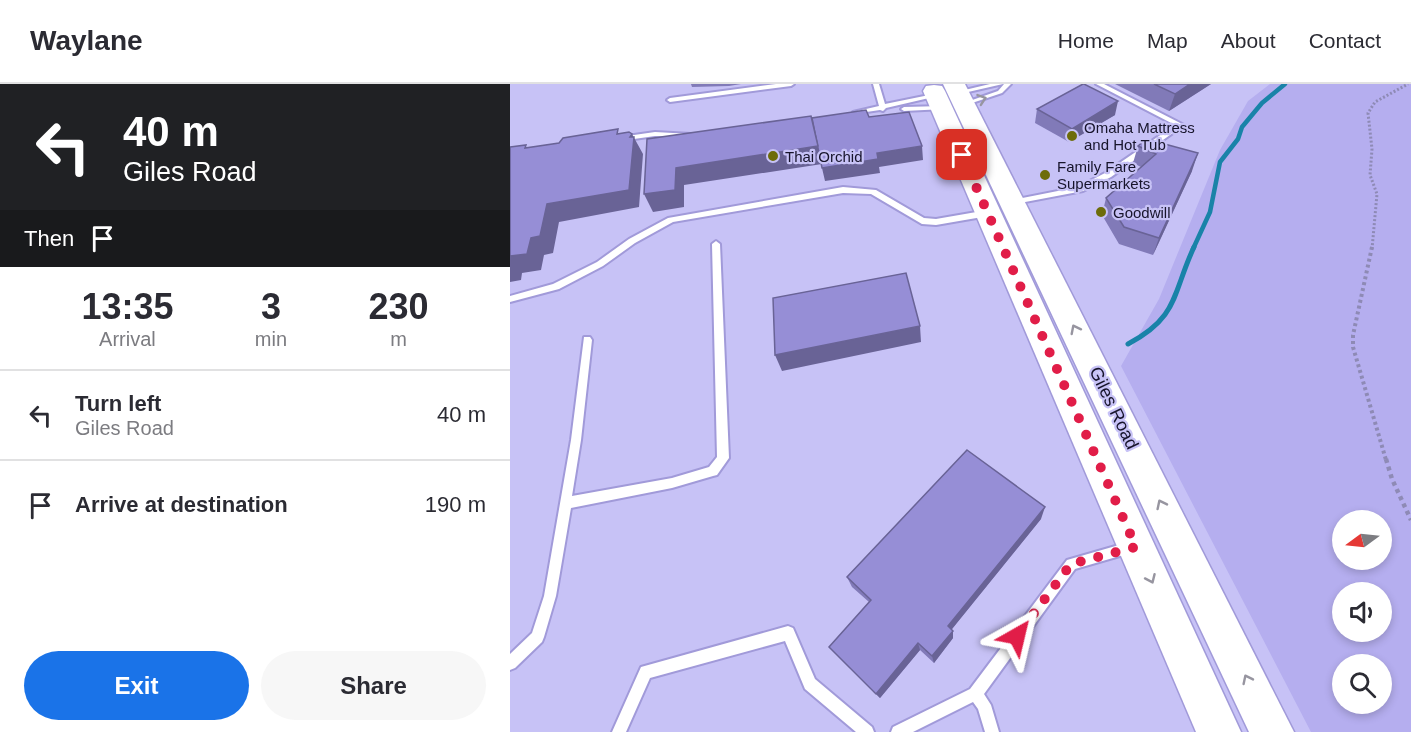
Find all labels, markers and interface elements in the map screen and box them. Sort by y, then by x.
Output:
text: Waylane [30,25,143,56]
text: Home [1058,29,1114,52]
text: Map [1147,29,1188,52]
text: About [1221,29,1276,52]
text: Contact [1309,29,1381,52]
one-way arrow [976,93,987,106]
icon: left [24,108,102,186]
text: 40 m [123,108,219,155]
place label: Omaha Mattress and Hot Tub [1084,119,1195,153]
pin [936,129,987,180]
marker: Omaha Mattress and Hot Tub [1065,129,1079,143]
icon: arrive [945,138,978,171]
place label: Thai Orchid [785,148,863,165]
marker: Thai Orchid [766,149,780,163]
text: Giles Road [123,157,257,187]
place label: Family Fare Supermarkets [1057,158,1150,192]
marker: Family Fare Supermarkets [1038,168,1052,182]
place label: Goodwill [1113,204,1171,221]
marker: Goodwill [1094,205,1108,219]
icon: arrive [86,222,119,255]
text: Then [24,226,74,251]
text: 13:35 [81,286,173,327]
text: 3 [261,286,281,327]
text: 230 [368,286,429,327]
one-way arrow [1071,324,1083,335]
text: Arrival [99,328,156,350]
text: min [255,328,287,350]
text: m [390,328,407,350]
street label: Giles Road [1085,364,1143,452]
text: Turn left [75,391,161,416]
icon: left [24,399,57,432]
text: 40 m [437,402,486,427]
text: Giles Road [75,417,174,439]
icon: arrive [24,489,57,522]
text: Arrive at destination [75,492,288,517]
text: 190 m [425,492,486,517]
one-way arrow [1157,500,1169,511]
north arrow [1332,510,1392,570]
map controls [1332,510,1392,714]
one-way arrow [1143,573,1155,584]
button: sound [1332,582,1392,642]
position arrow [985,604,1049,668]
button: Exit [24,651,249,720]
button: Share [261,651,486,720]
button: search [1332,654,1392,714]
one-way arrow [1242,675,1254,686]

